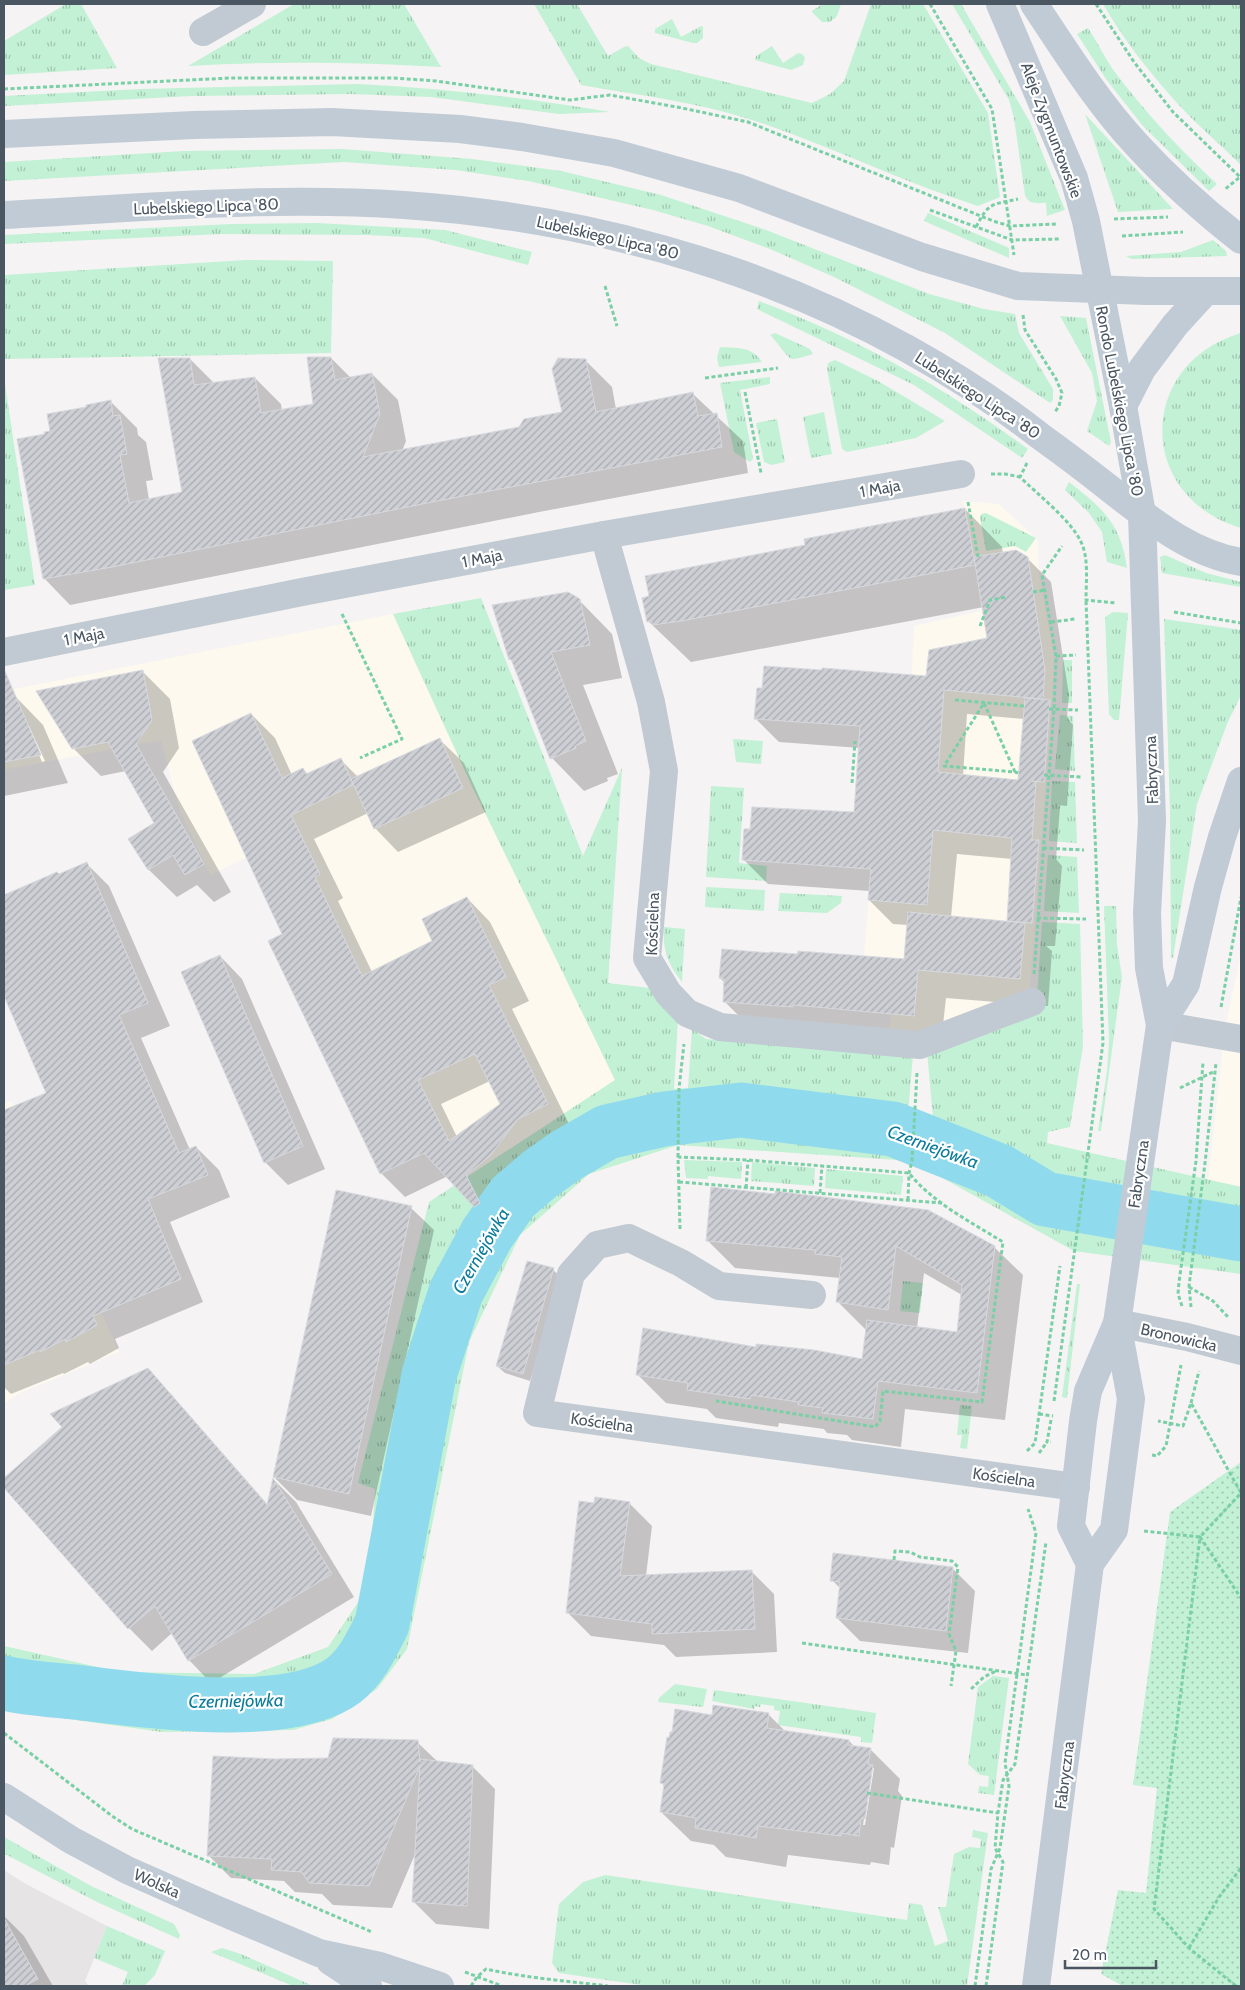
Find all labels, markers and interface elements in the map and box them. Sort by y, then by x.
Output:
street label: Aleje Zygmuntowskie [1017,60,1086,201]
street label: Lubelskiego Lipca '80 [133,194,279,219]
street label: Lubelskiego Lipca '80 [535,212,681,263]
street label: Rondo Lubelskiego Lipca '80 [1092,304,1147,498]
street label: Lubelskiego Lipca '80 [912,348,1044,443]
street label: 1 Maja [859,476,902,501]
street label: 1 Maja [460,545,504,572]
street label: 1 Maja [62,623,106,650]
street label: Fabryczna [1141,735,1162,805]
street label: Kościelna [642,892,663,956]
water label: Czerniejówka [884,1120,982,1174]
street label: Fabryczna [1124,1139,1153,1209]
water label: Czerniejówka [448,1204,514,1298]
street label: Bronowicka [1139,1319,1219,1356]
street label: Kościelna [569,1409,635,1436]
street label: Kościelna [971,1464,1037,1491]
water label: Czerniejówka [188,1689,284,1713]
street label: Fabryczna [1051,1740,1078,1810]
street label: Wolska [131,1865,183,1902]
scale bar [1065,1938,1156,1970]
text: 20 m [1072,1946,1107,1964]

